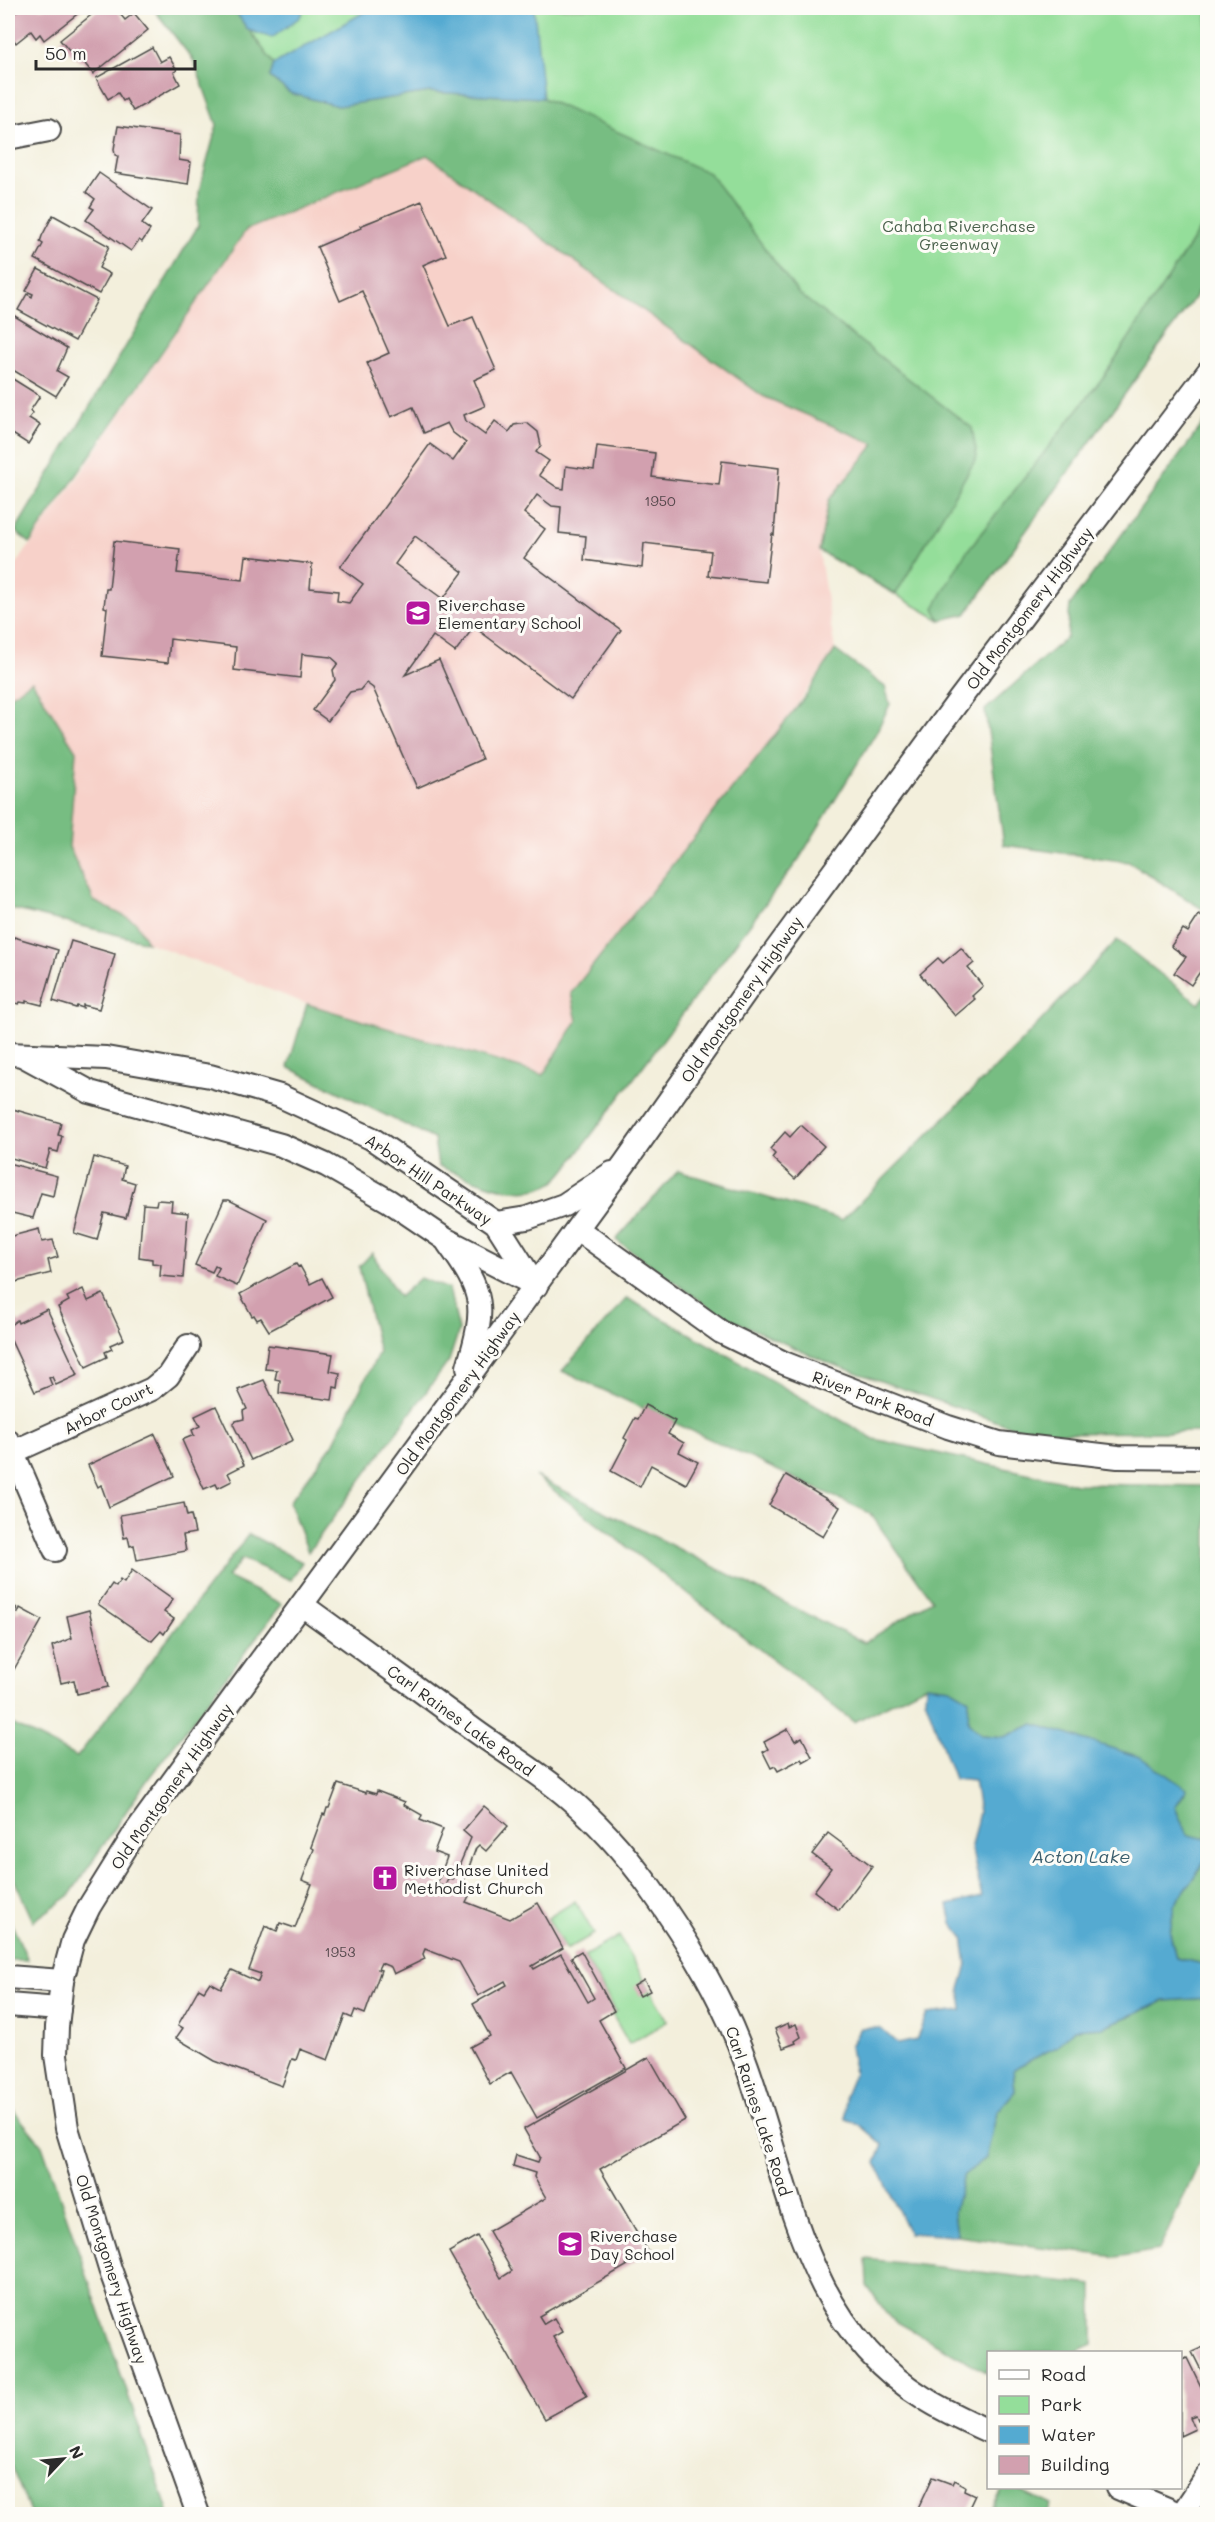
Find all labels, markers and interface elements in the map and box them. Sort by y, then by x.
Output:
scale bar [36,33,195,71]
text: 50 m [45,41,87,65]
park label: Cahaba Riverchase Greenway [882,215,1036,254]
house number: 1950 [644,491,676,510]
street label: Old Montgomery Highway [961,522,1097,694]
place label: Riverchase Elementary School [438,594,582,633]
school or university icon: Riverchase Elementary School [403,598,433,628]
street label: Old Montgomery Highway [676,912,806,1086]
street label: Arbor Hill Parkway [362,1129,496,1229]
street label: Old Montgomery Highway [390,1307,524,1479]
street label: River Park Road [810,1365,936,1431]
street label: Arbor Court [60,1377,156,1439]
street label: Carl Raines Lake Road [383,1659,539,1781]
street label: Old Montgomery Highway [106,1699,236,1873]
water label: Acton Lake [1032,1844,1130,1868]
place label: Riverchase United Methodist Church [404,1859,548,1898]
church icon: Riverchase United Methodist Church [370,1863,400,1893]
house number: 1953 [325,1942,355,1961]
street label: Carl Raines Lake Road [722,2024,796,2198]
street label: Old Montgomery Highway [71,2171,153,2367]
place label: Riverchase Day School [590,2225,678,2264]
school or university icon: Riverchase Day School [555,2229,585,2259]
legend [987,2351,1182,2489]
text: Road [1041,2362,1086,2386]
text: Park [1041,2392,1082,2416]
text: Water [1041,2422,1096,2446]
north arrow [33,2429,93,2489]
text: N [65,2442,89,2462]
text: Building [1041,2452,1109,2476]

